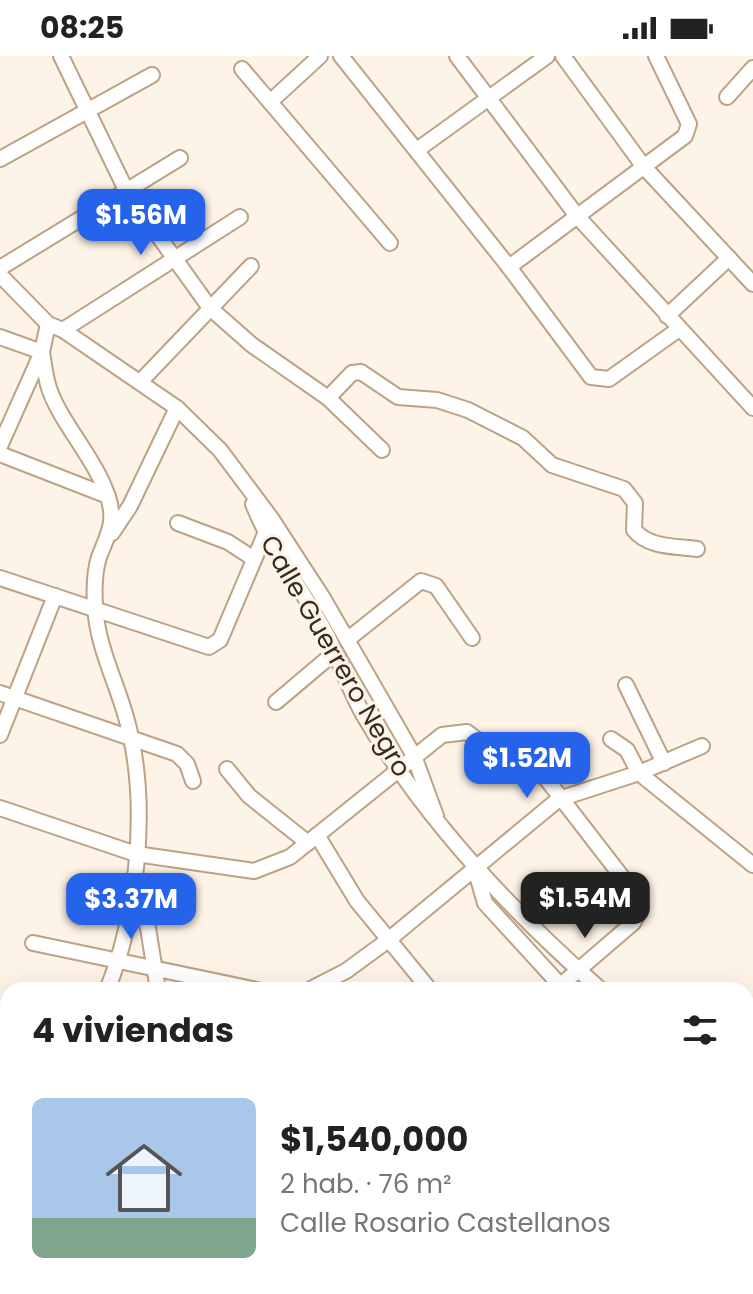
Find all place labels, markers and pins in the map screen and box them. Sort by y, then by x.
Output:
pin: $1.56M [76,189,206,257]
pin: $1.52M [462,732,592,800]
pin: $1.54M [520,872,650,940]
pin: $3.37M [66,873,196,941]

